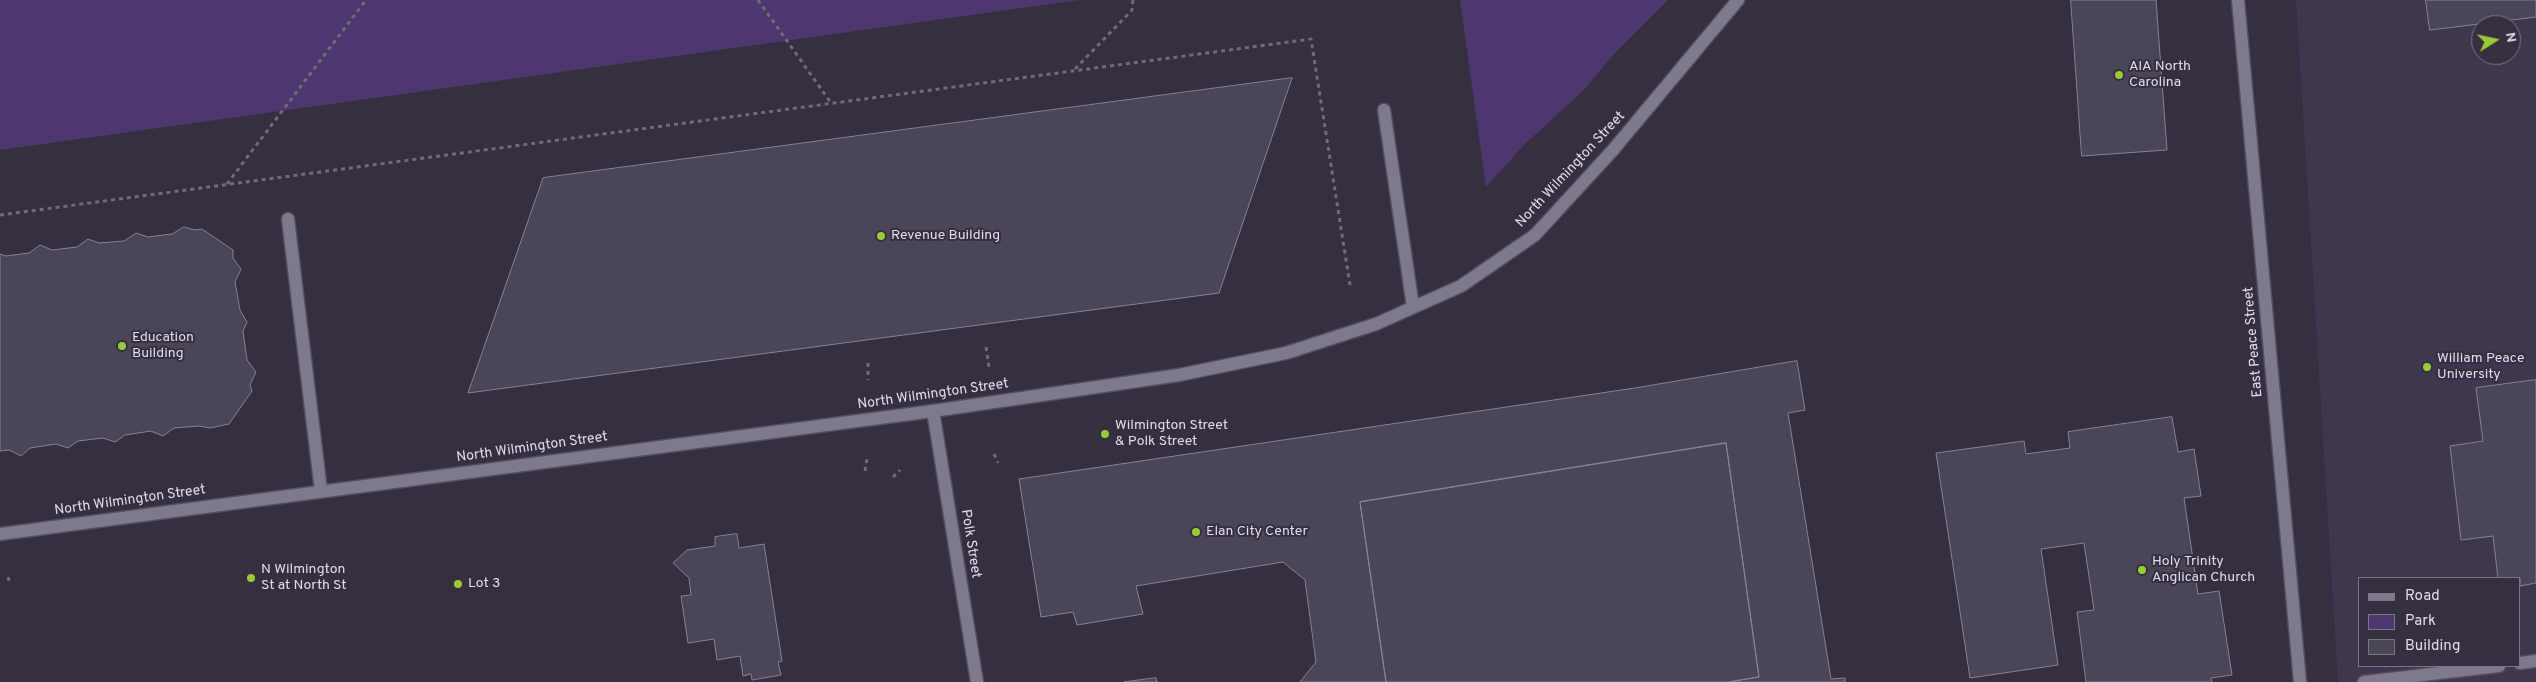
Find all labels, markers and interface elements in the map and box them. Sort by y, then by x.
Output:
north arrow [2471,15,2521,65]
text: N [2501,31,2520,44]
place label: AIA North Carolina [2129,59,2191,92]
marker: AIA North Carolina [2113,69,2125,81]
street label: North Wilmington Street [1513,109,1629,231]
place label: Revenue Building [891,228,1000,244]
marker: Revenue Building [875,230,887,242]
street label: East Peace Street [2241,286,2267,398]
place label: Education Building [132,330,194,362]
marker: Education Building [116,340,128,352]
place label: William Peace University [2437,351,2524,384]
marker: William Peace University [2421,361,2433,373]
street label: North Wilmington Street [856,376,1010,414]
place label: Wilmington Street & Polk Street [1115,418,1228,451]
marker: Wilmington Street & Polk Street [1099,428,1111,440]
street label: North Wilmington Street [455,429,609,467]
street label: North Wilmington Street [53,482,207,520]
street label: Polk Street [956,508,984,580]
place label: Elan City Center [1206,524,1308,540]
marker: Elan City Center [1190,526,1202,538]
place label: Holy Trinity Anglican Church [2152,554,2255,586]
place label: N Wilmington St at North St [261,562,347,594]
marker: Holy Trinity Anglican Church [2136,564,2148,576]
marker: N Wilmington St at North St [245,572,257,584]
place label: Lot 3 [468,576,501,592]
legend [2358,577,2521,667]
marker: Lot 3 [452,578,464,590]
text: Road [2405,587,2440,606]
text: Park [2405,612,2436,631]
text: Building [2405,637,2460,656]

